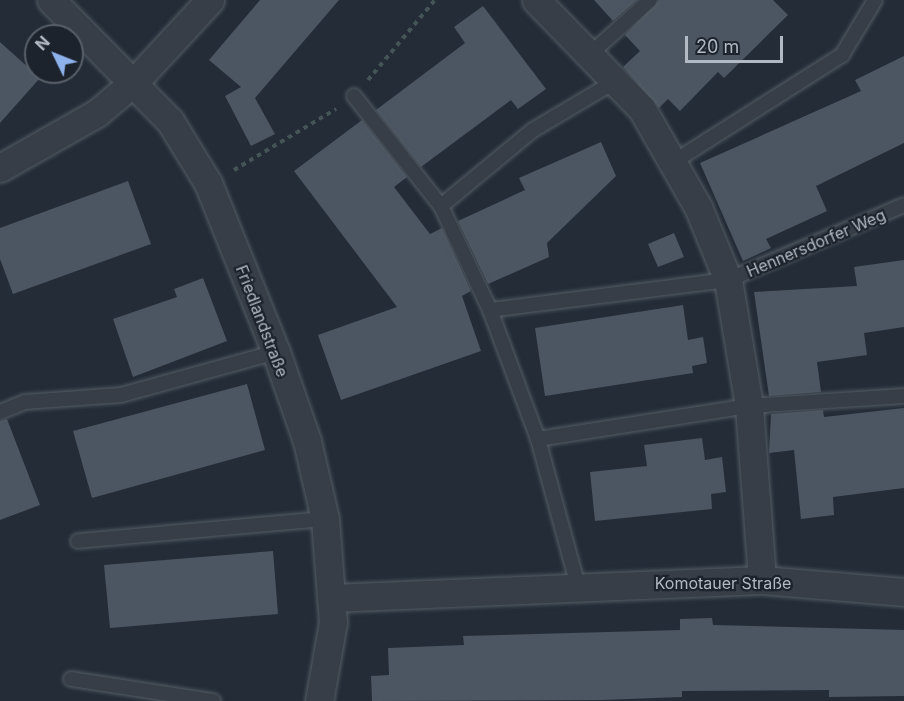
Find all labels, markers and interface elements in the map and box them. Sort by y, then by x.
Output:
north arrow [24,24,84,84]
scale bar [688,24,786,62]
text: N [31,32,54,54]
text: 20 m [696,36,739,57]
street label: Hennersdorfer Weg [744,205,888,281]
street label: Friedlandstraße [232,262,292,380]
street label: Komotauer Straße [655,573,791,593]

